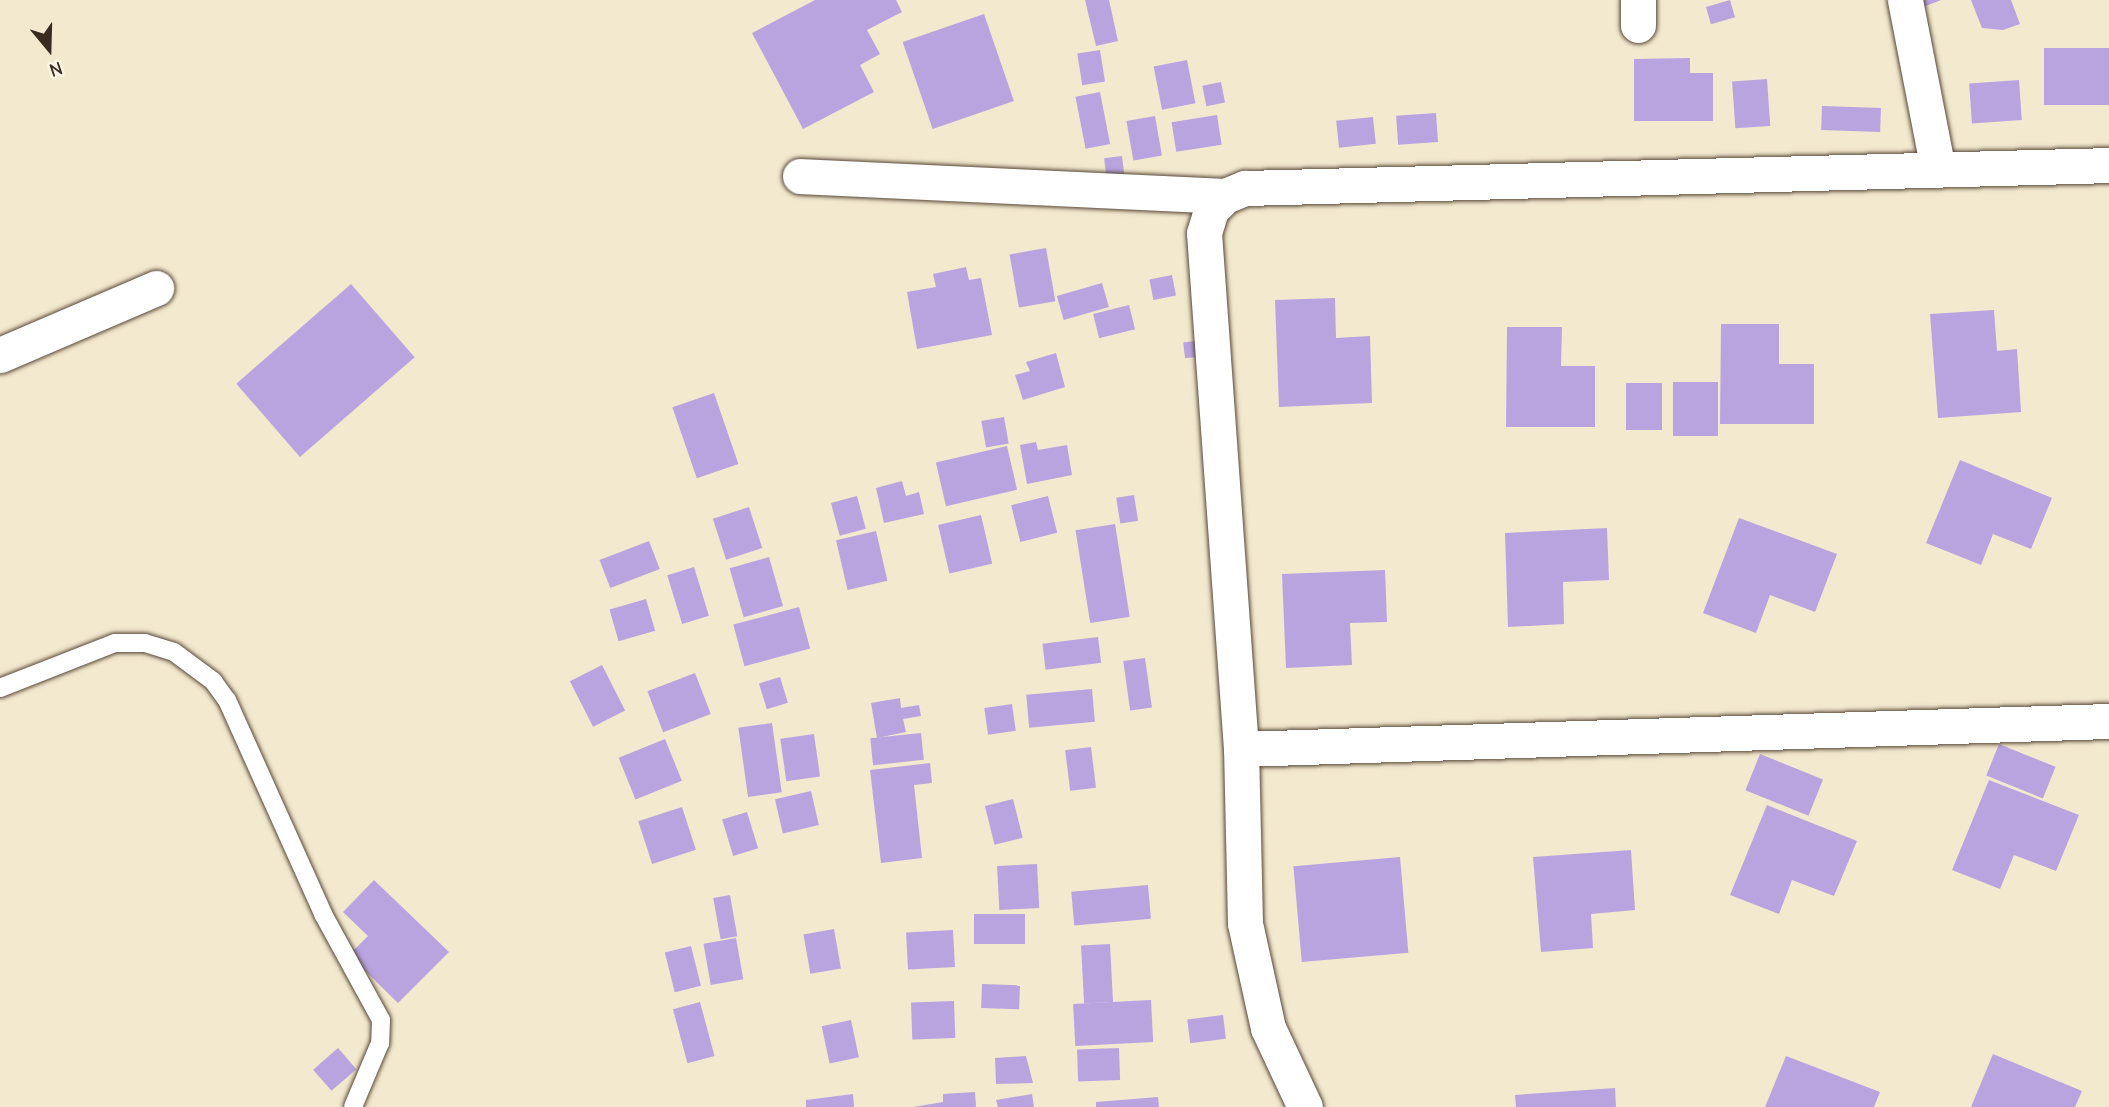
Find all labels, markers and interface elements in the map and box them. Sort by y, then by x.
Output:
north arrow [14,14,84,84]
text: N [46,56,65,81]

